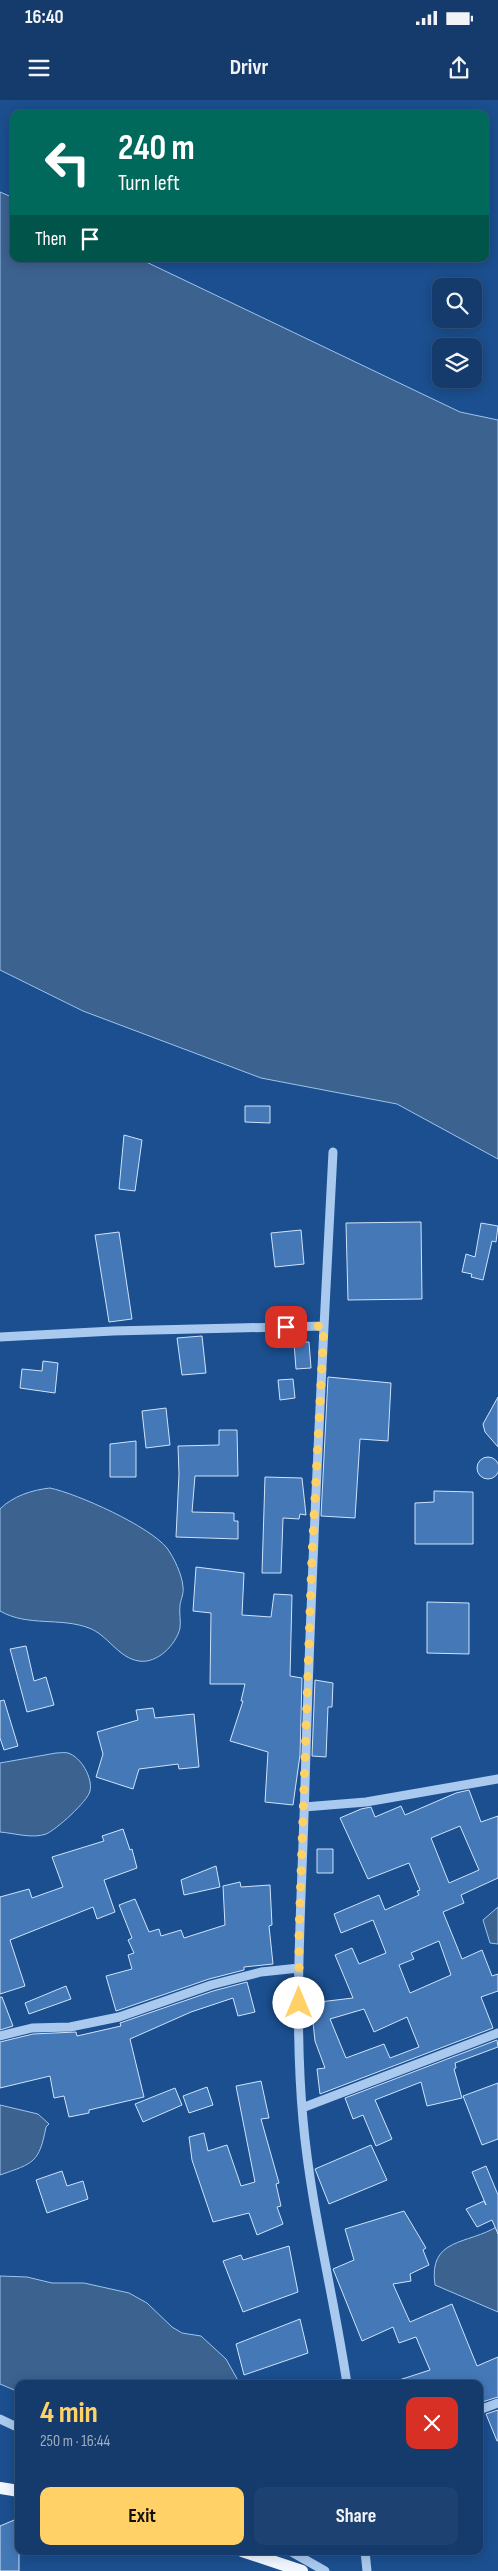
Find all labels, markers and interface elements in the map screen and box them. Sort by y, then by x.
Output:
text: 16:40 [25,6,64,29]
icon: menu [25,54,53,82]
text: Drivr [230,54,268,81]
icon: share [445,54,473,82]
text: 240 m [118,127,195,170]
icon: left [35,130,100,195]
text: Turn left [118,170,180,197]
icon: arrive [76,225,104,253]
text: Then [35,228,66,251]
map controls [432,278,482,388]
button: search [432,278,482,328]
button: layers [432,338,482,388]
pin [265,1306,307,1348]
icon: arrive [272,1313,300,1341]
position arrow [272,1976,324,2028]
text: 4 min [40,2395,98,2431]
button: close [406,2397,458,2449]
text: 250 m · 16:44 [40,2432,110,2451]
button: Exit [40,2487,244,2545]
button: Share [254,2487,458,2545]

